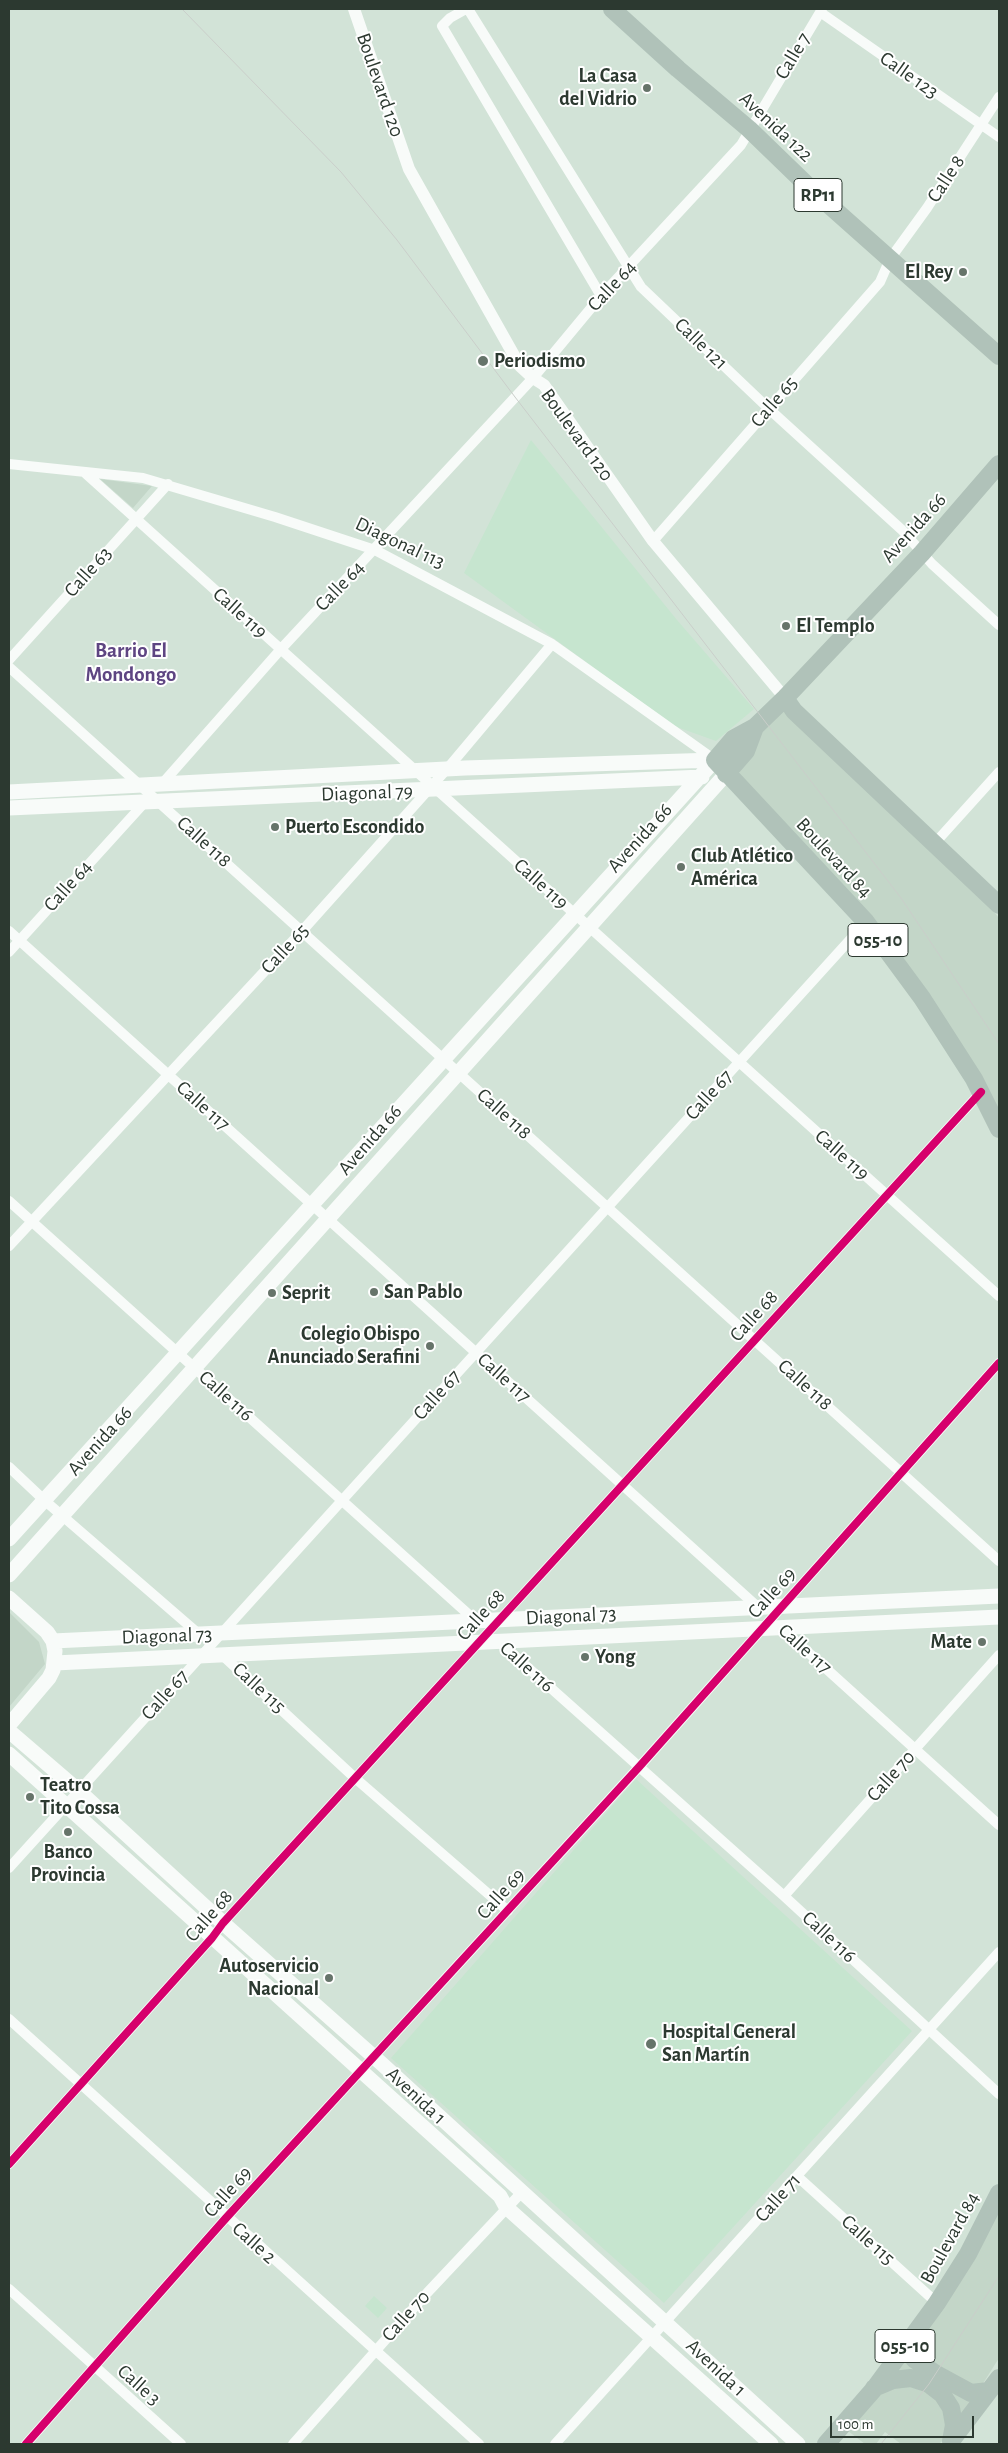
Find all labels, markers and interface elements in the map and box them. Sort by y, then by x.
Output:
street label: Calle 7 [770,28,816,84]
street label: Boulevard 120 [351,30,409,140]
street label: Calle 123 [875,46,943,104]
place label: La Casa del Vidrio [559,64,637,111]
marker: La Casa del Vidrio [641,82,653,94]
street label: Avenida 122 [734,87,818,167]
street label: Calle 8 [922,151,970,207]
road number: RP11 [794,178,842,212]
street label: Calle 64 [582,255,642,317]
place label: El Rey [905,260,953,284]
marker: El Rey [957,266,969,278]
street label: Calle 121 [669,313,733,375]
place label: Periodismo [494,349,585,373]
marker: Periodismo [476,354,490,368]
street label: Calle 65 [745,372,803,432]
street label: Boulevard 120 [535,384,619,486]
street label: Avenida 66 [876,488,952,568]
street label: Diagonal 113 [351,512,449,574]
street label: Calle 63 [59,542,117,602]
street label: Calle 64 [310,556,370,616]
street label: Calle 119 [208,582,272,644]
place label: El Templo [796,614,875,638]
marker: El Templo [780,620,792,632]
district label: Barrio El Mondongo [86,638,176,688]
street label: Diagonal 79 [321,779,413,807]
street label: Avenida 66 [602,798,678,878]
street label: Calle 118 [172,811,236,873]
street label: Boulevard 84 [791,813,877,903]
place label: Puerto Escondido [285,815,424,839]
marker: Puerto Escondido [269,821,281,833]
place label: Club Atlético América [691,844,793,891]
street label: Calle 119 [509,853,573,915]
street label: Calle 64 [39,855,97,917]
marker: Club Atlético América [675,861,687,873]
street label: Calle 65 [256,919,314,979]
road number: 055-10 [848,924,908,956]
street label: Calle 67 [680,1065,738,1125]
street label: Calle 117 [171,1076,235,1136]
street label: Calle 118 [472,1083,536,1145]
street label: Avenida 66 [333,1100,407,1180]
street label: Calle 119 [810,1124,874,1186]
place label: San Pablo [384,1280,463,1304]
place label: Seprit [282,1281,330,1305]
street label: Calle 68 [725,1285,783,1347]
marker: San Pablo [368,1286,380,1298]
marker: Seprit [266,1287,278,1299]
place label: Colegio Obispo Anunciado Serafini [268,1322,420,1369]
marker: Colegio Obispo Anunciado Serafini [424,1340,436,1352]
street label: Calle 117 [472,1348,536,1408]
street label: Calle 118 [773,1354,837,1416]
street label: Calle 116 [194,1365,258,1427]
street label: Calle 67 [408,1365,466,1425]
street label: Avenida 66 [62,1401,138,1481]
street label: Calle 69 [743,1562,801,1624]
street label: Calle 68 [452,1584,510,1646]
street label: Diagonal 73 [525,1602,617,1630]
street label: Calle 117 [773,1619,837,1679]
street label: Diagonal 73 [121,1622,213,1650]
place label: Mate [931,1630,972,1654]
street label: Calle 116 [495,1636,559,1698]
marker: Mate [976,1636,988,1648]
place label: Yong [595,1645,635,1669]
marker: Yong [579,1651,591,1663]
street label: Calle 115 [227,1657,291,1719]
street label: Calle 67 [136,1665,194,1725]
street label: Calle 70 [862,1745,920,1807]
place label: Teatro Tito Cossa [40,1773,120,1820]
marker: Teatro Tito Cossa [24,1791,36,1803]
marker: Banco Provincia [62,1826,74,1838]
place label: Banco Provincia [31,1840,105,1887]
street label: Calle 69 [472,1863,530,1925]
street label: Calle 68 [180,1885,238,1947]
street label: Calle 116 [797,1906,861,1968]
place label: Autoservicio Nacional [219,1954,319,2001]
marker: Autoservicio Nacional [323,1972,335,1984]
place label: Hospital General San Martín [662,2020,796,2067]
marker: Hospital General San Martín [644,2037,658,2051]
street label: Avenida 1 [381,2062,451,2130]
street label: Calle 69 [199,2161,257,2223]
street label: Calle 71 [750,2169,806,2227]
street label: Boulevard 84 [915,2188,985,2288]
street label: Calle 115 [836,2210,900,2270]
street label: Calle 2 [227,2217,281,2269]
street label: Calle 70 [377,2285,435,2347]
road number: 055-10 [875,2330,935,2362]
street label: Avenida 1 [681,2334,751,2402]
street label: Calle 3 [112,2359,166,2411]
scale bar [833,2406,977,2438]
text: 100 m [838,2417,873,2432]

